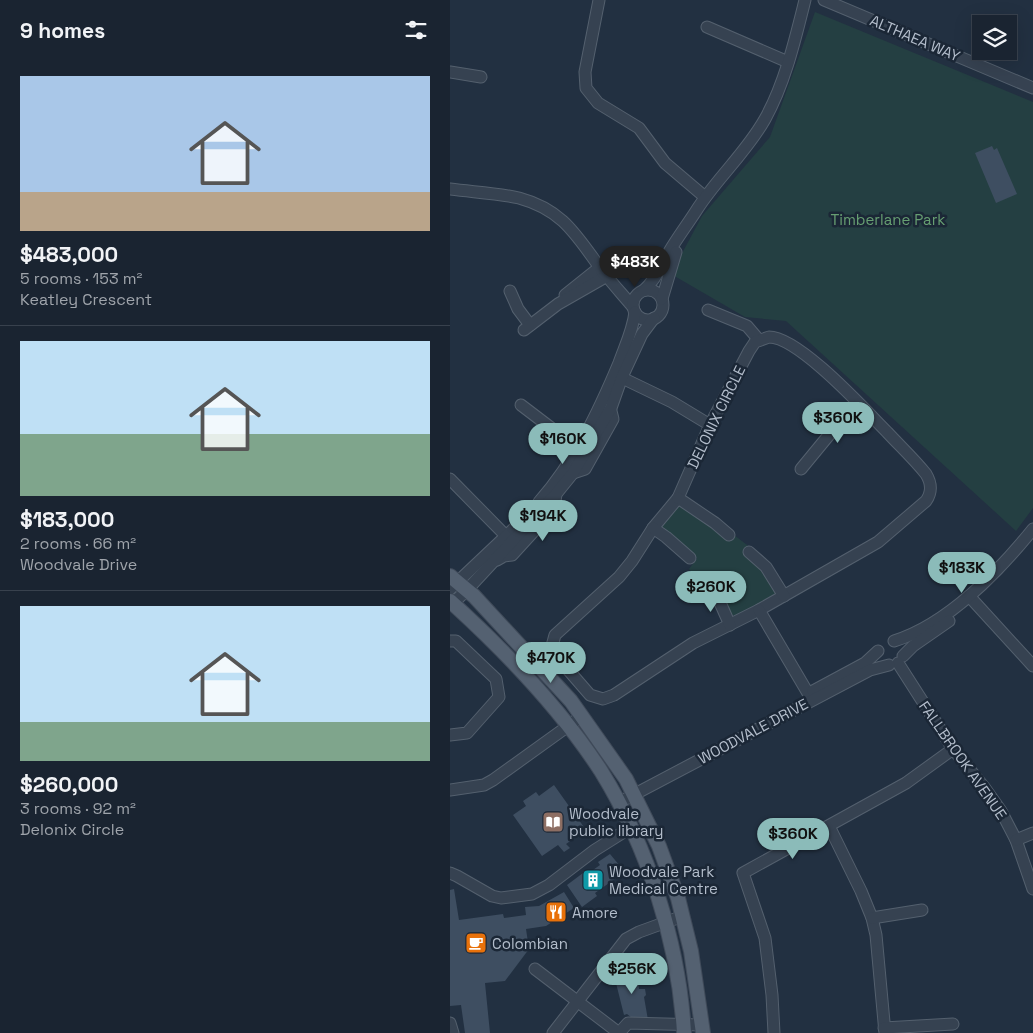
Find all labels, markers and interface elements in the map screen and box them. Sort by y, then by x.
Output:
street label: ALTHAEA WAY [867,10,963,66]
map controls [972,15,1017,60]
button: layers [972,15,1017,60]
icon: filters [402,16,430,44]
text: 9 homes [20,17,105,44]
icon: home [180,108,270,198]
park label: Timberlane Park [831,210,945,229]
text: $483,000 [20,241,118,268]
pin: $483K [600,246,670,288]
text: $483K [610,251,660,272]
text: 5 rooms · 153 m² [20,268,142,289]
text: Keatley Crescent [20,289,152,310]
street label: DELONIX CIRCLE [683,362,749,472]
icon: home [180,374,270,464]
pin: $360K [803,402,873,444]
text: $360K [813,407,863,428]
pin: $160K [528,422,598,465]
text: $160K [539,428,587,449]
pin: $194K [508,500,578,542]
text: $194K [519,505,567,526]
text: $183,000 [20,506,114,533]
text: 2 rooms · 66 m² [20,533,136,554]
pin: $183K [927,552,997,594]
text: Woodvale Drive [20,554,137,575]
text: $183K [939,557,985,578]
pin: $260K [676,570,746,613]
text: $260K [686,576,736,597]
icon: home [180,639,270,729]
pin: $470K [516,642,586,684]
text: $470K [527,647,575,668]
street label: WOODVALE DRIVE [695,694,811,768]
street label: FALLBROOK AVENUE [915,697,1011,823]
text: $260,000 [20,771,118,798]
text: 3 rooms · 92 m² [20,798,136,819]
place label: Woodvale public library [569,804,664,840]
library icon: Woodvale public library [541,810,565,834]
pin: $360K [758,818,828,860]
text: Delonix Circle [20,819,124,840]
text: $360K [768,823,818,844]
place label: Woodvale Park Medical Centre [609,862,718,898]
building icon: Woodvale Park Medical Centre [581,868,605,892]
restaurant icon: Amore [544,900,568,924]
place label: Amore [572,903,618,922]
cafe icon: Colombian [464,931,488,955]
place label: Colombian [492,934,568,953]
pin: $256K [597,952,667,995]
text: $256K [608,958,656,979]

